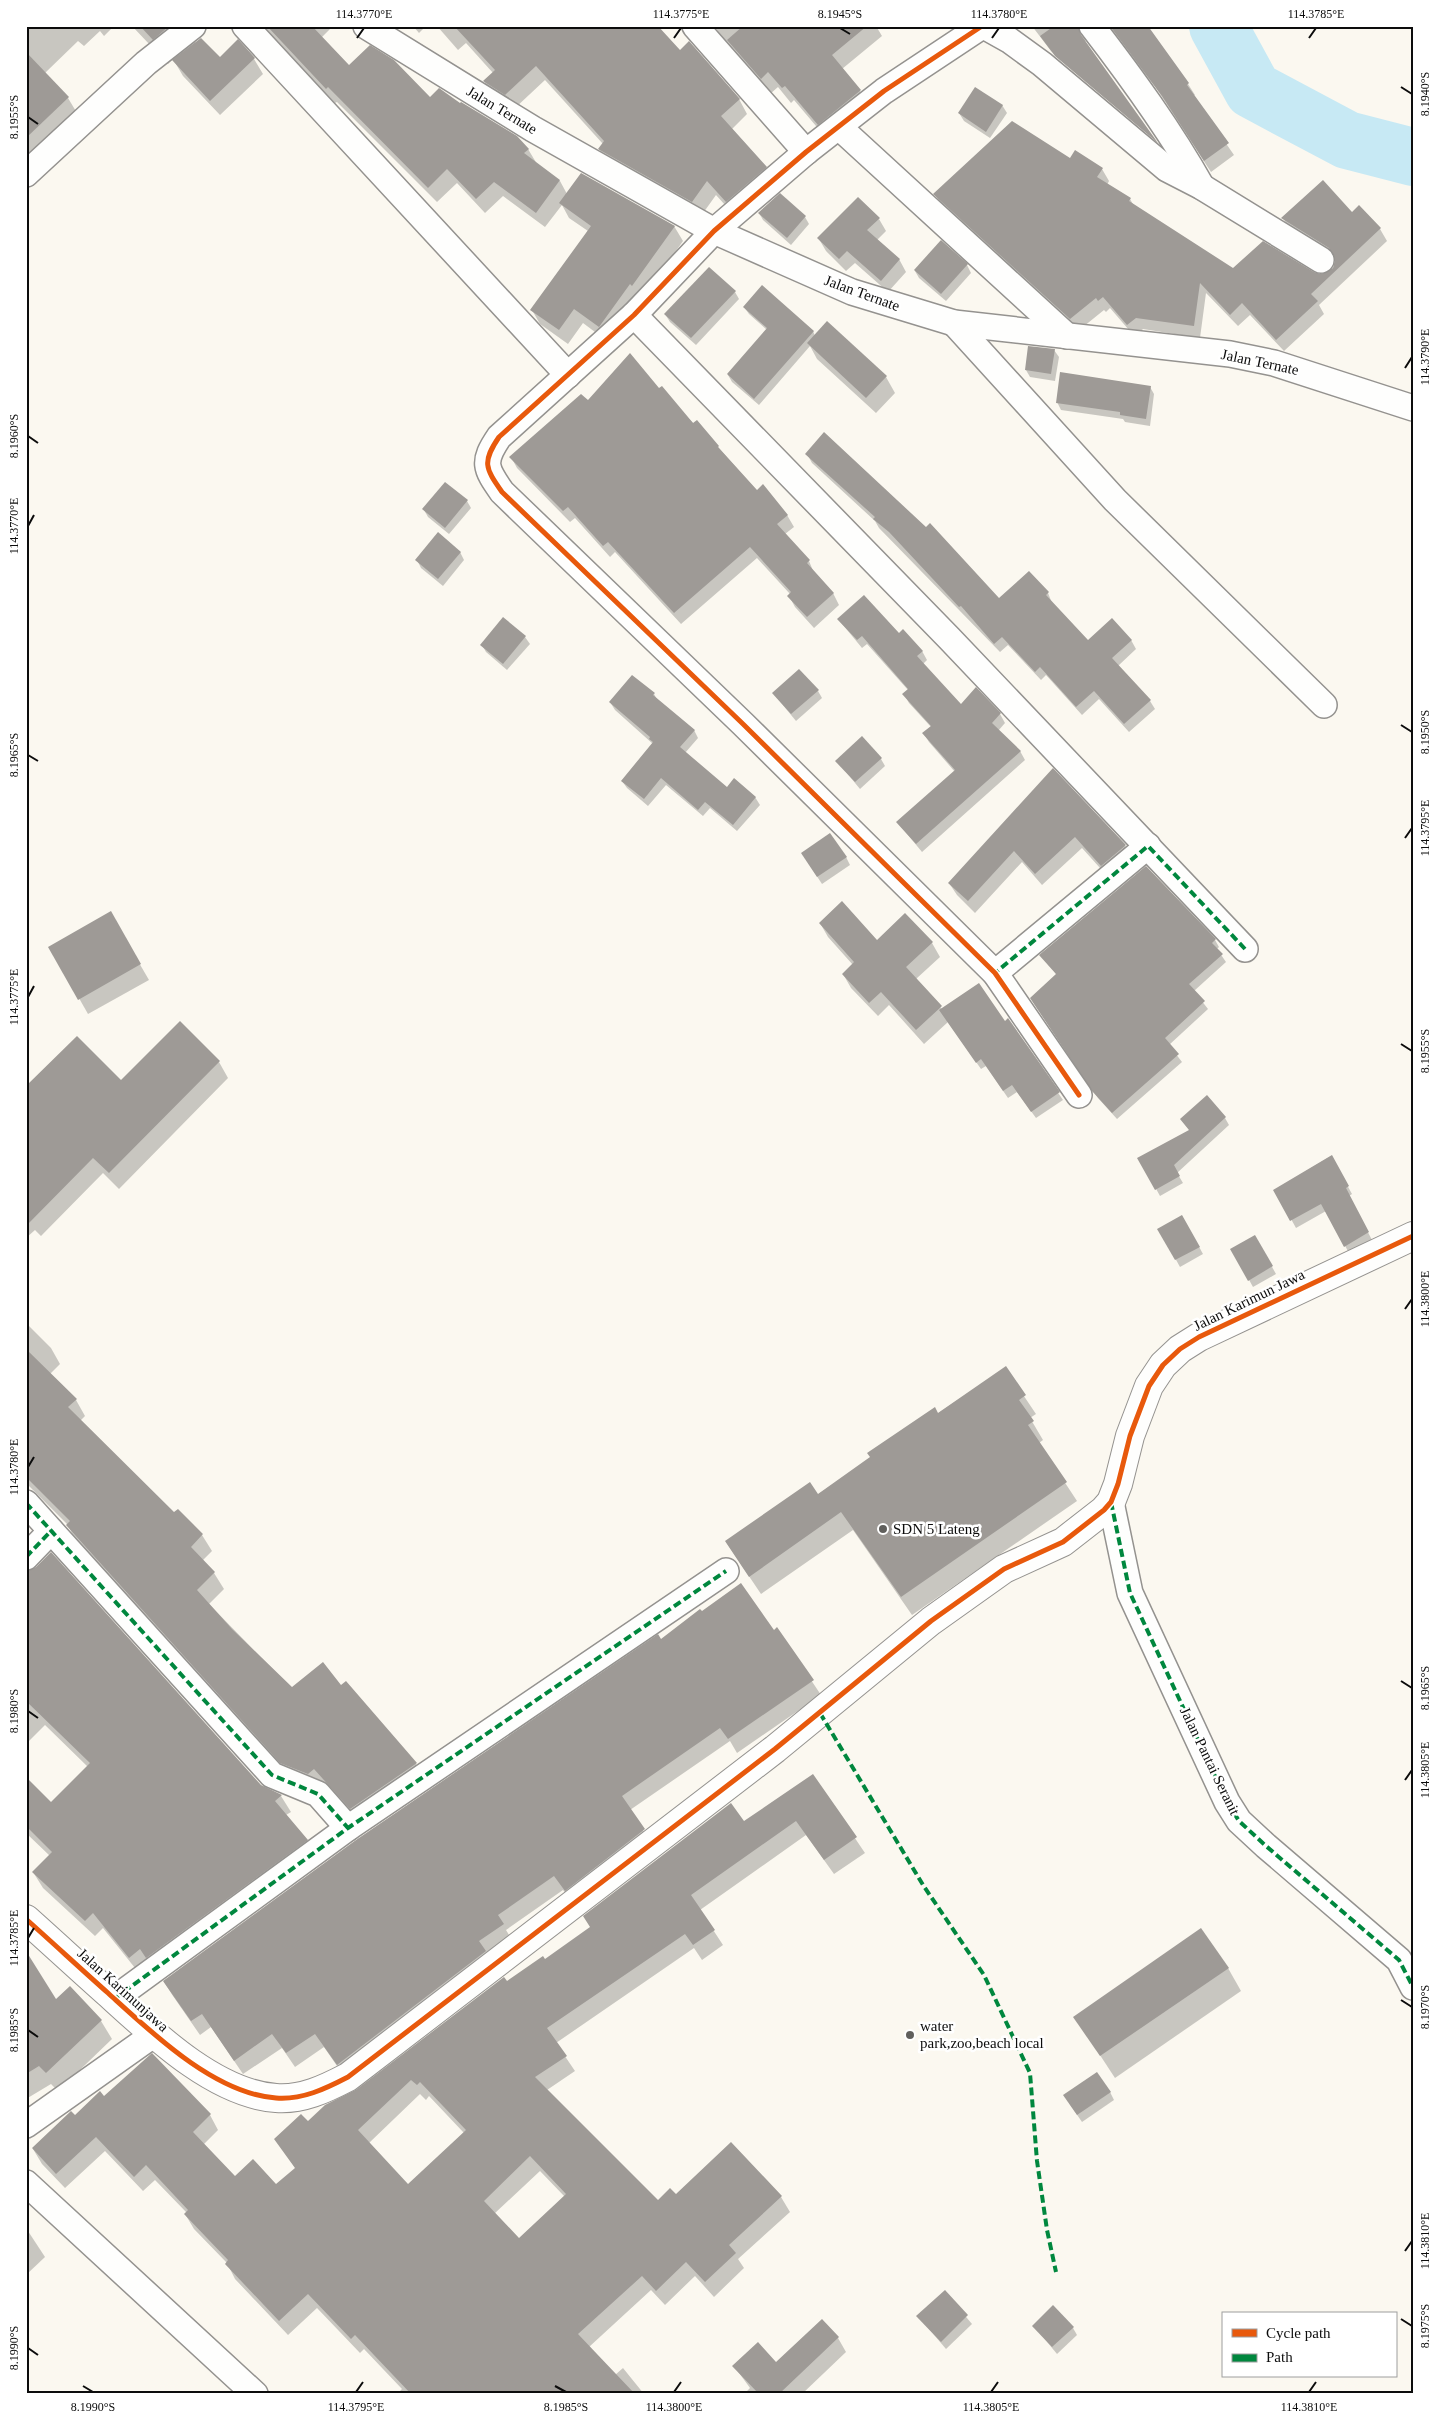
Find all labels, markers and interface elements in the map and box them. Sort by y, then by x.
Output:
text: 114.3770°E [336,7,392,21]
text: 114.3775°E [653,7,709,21]
text: 8.1945°S [818,7,862,21]
text: 114.3780°E [971,7,1027,21]
text: 114.3785°E [1288,7,1344,21]
text: 8.1940°S [1418,72,1432,116]
street label: Jalan Ternate [464,83,540,137]
text: 8.1955°S [7,95,21,139]
street label: Jalan Ternate [822,272,902,314]
text: 114.3790°E [1418,329,1432,385]
street label: Jalan Ternate [1220,346,1301,378]
text: 8.1960°S [7,414,21,458]
text: 114.3770°E [7,498,21,554]
text: 8.1950°S [1418,710,1432,754]
text: 8.1965°S [7,733,21,777]
text: 114.3795°E [1418,800,1432,856]
text: 114.3775°E [7,969,21,1025]
text: 8.1955°S [1418,1029,1432,1073]
street label: Jalan Karimun Jawa [1191,1266,1307,1334]
text: 114.3800°E [1418,1271,1432,1327]
text: 114.3780°E [7,1439,21,1495]
place label: SDN 5 Lateng [893,1521,980,1537]
marker: SDN 5 Lateng [877,1523,889,1535]
text: 8.1965°S [1418,1666,1432,1710]
text: 8.1980°S [7,1689,21,1733]
street label: Jalan Pantai Seranit [1177,1704,1243,1818]
text: 114.3805°E [1418,1742,1432,1798]
text: 114.3785°E [7,1910,21,1966]
street label: Jalan Karimunjawa [74,1945,172,2035]
text: 8.1970°S [1418,1985,1432,2029]
text: 8.1985°S [7,2008,21,2052]
place label: water park,zoo,beach local [920,2018,1044,2051]
marker: water park,zoo,beach local [904,2029,916,2041]
text: 114.3810°E [1418,2213,1432,2269]
text: 8.1975°S [1418,2304,1432,2348]
legend [1222,2312,1396,2378]
text: Cycle path [1266,2325,1331,2341]
text: 8.1990°S [7,2326,21,2370]
text: Path [1266,2349,1293,2365]
text: 8.1990°S [71,2400,115,2414]
text: 114.3795°E [328,2400,384,2414]
text: 8.1985°S [544,2400,588,2414]
text: 114.3800°E [646,2400,702,2414]
text: 114.3805°E [963,2400,1019,2414]
text: 114.3810°E [1281,2400,1337,2414]

